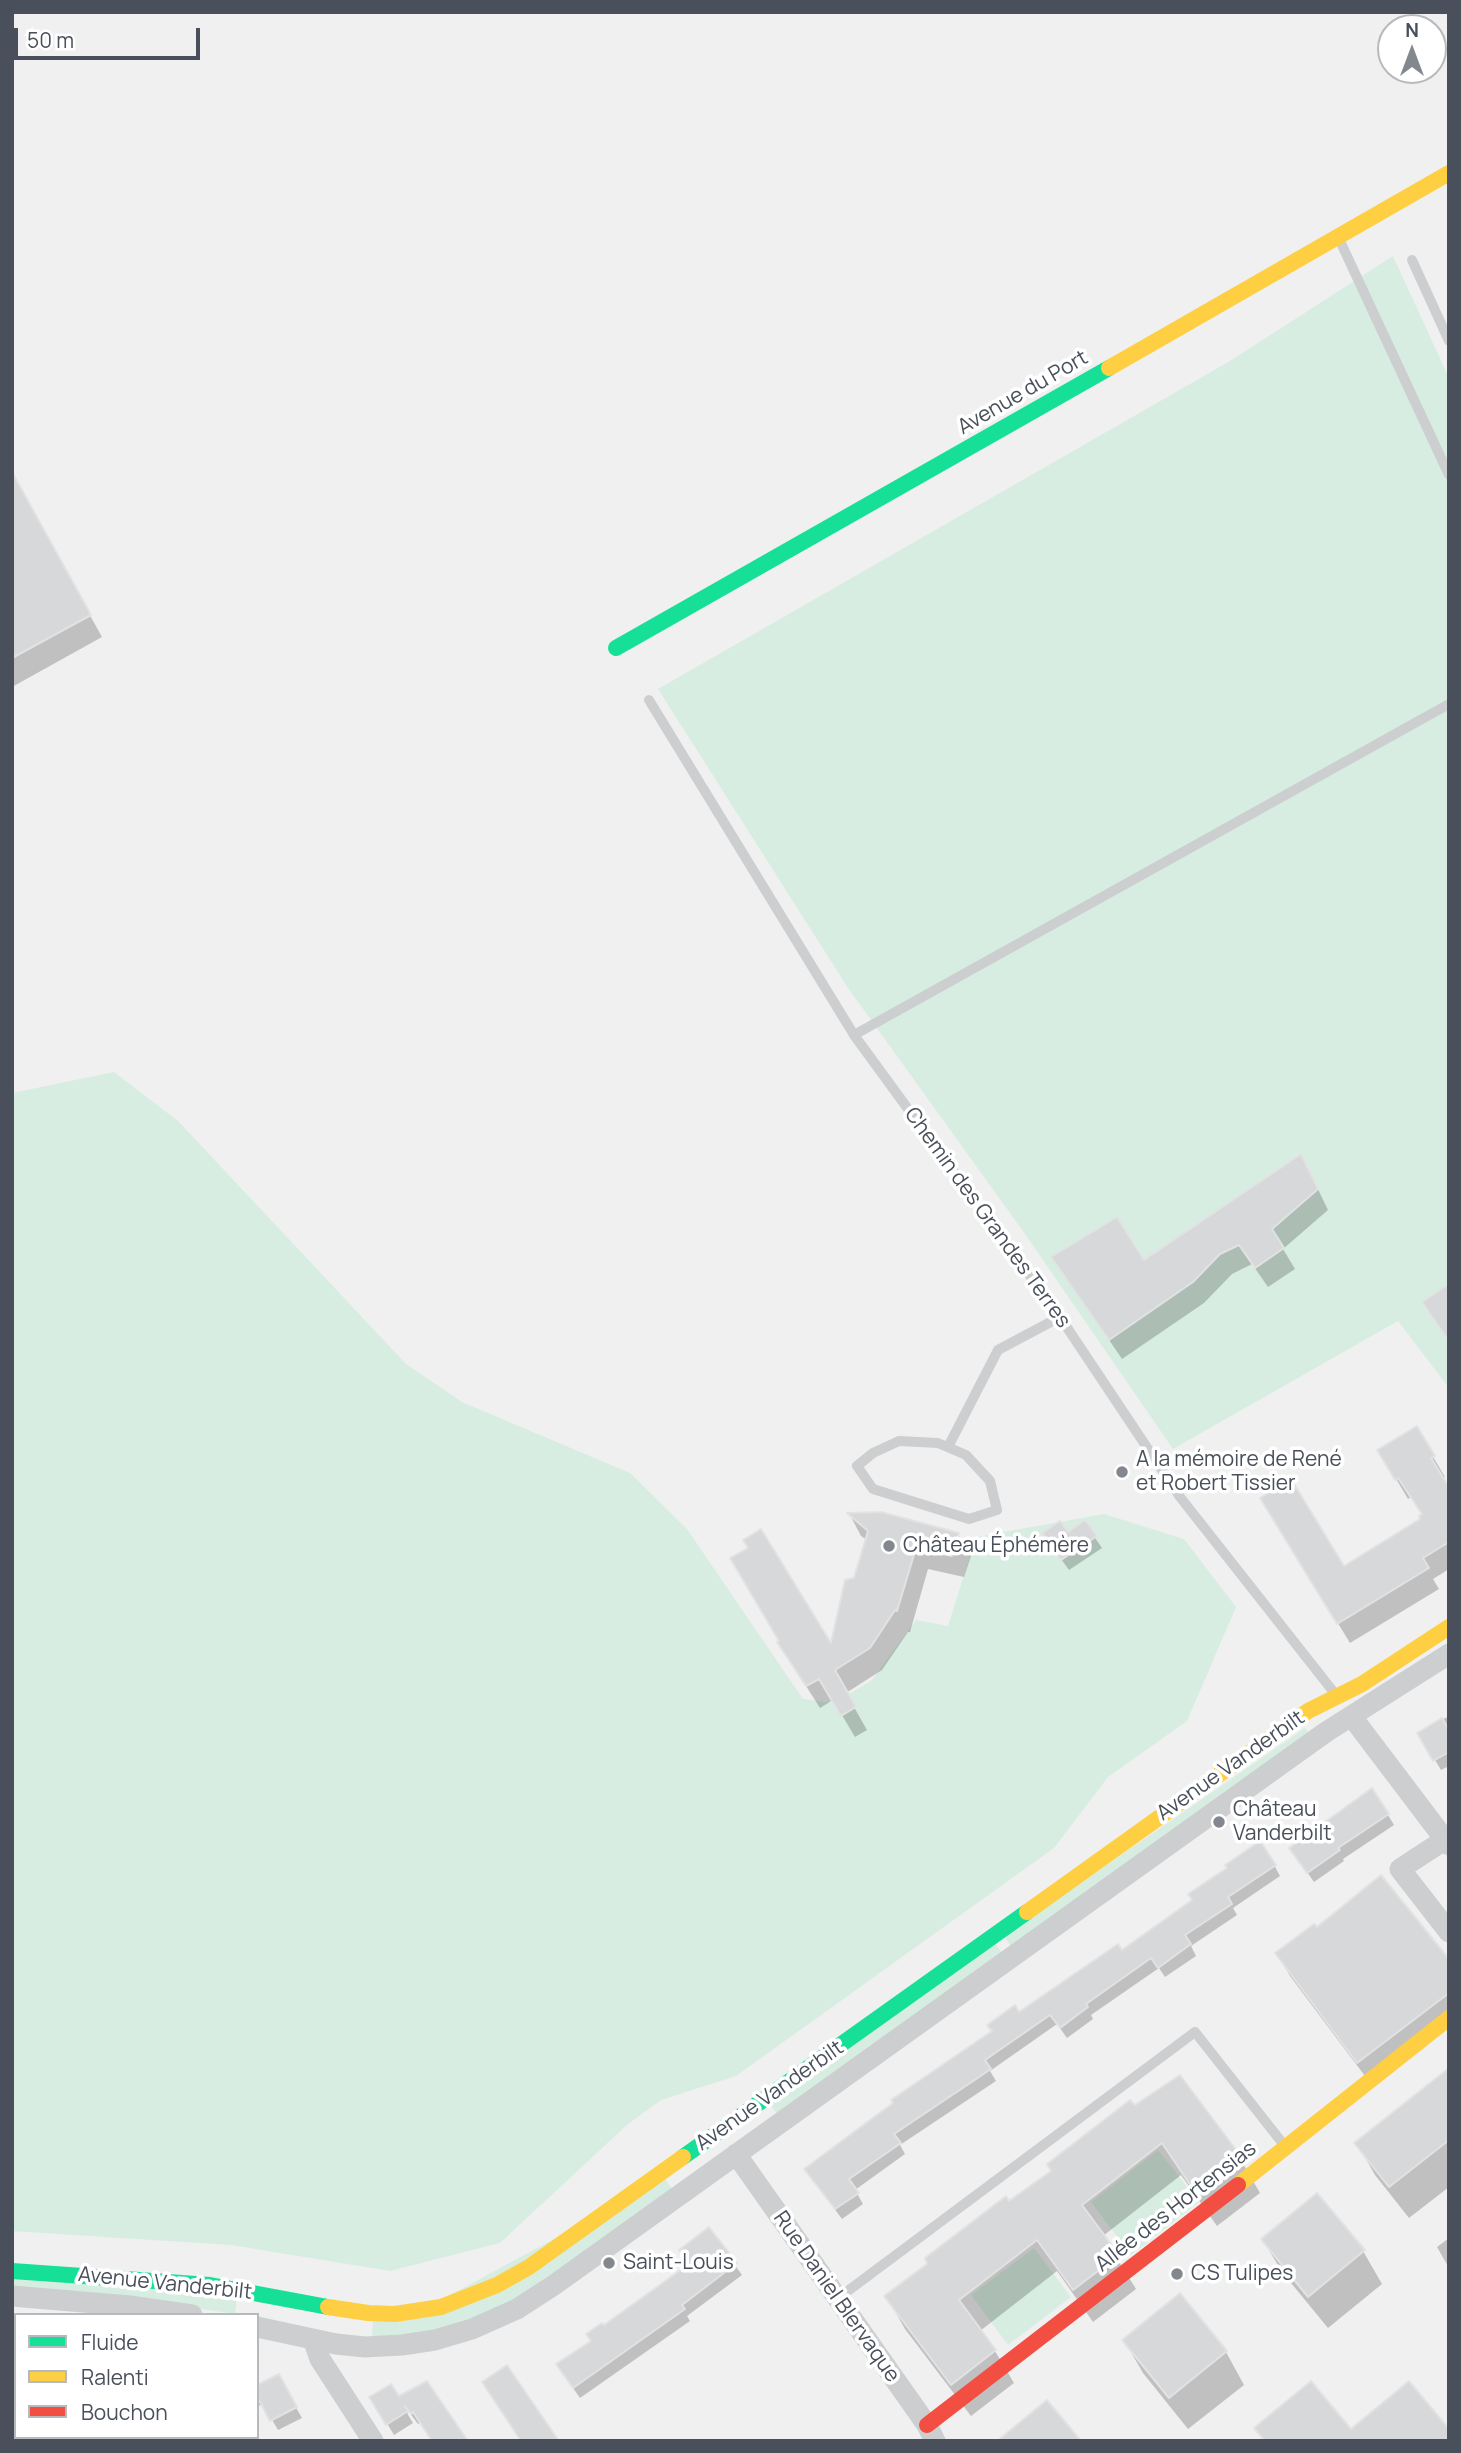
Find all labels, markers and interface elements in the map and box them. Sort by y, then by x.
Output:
scale bar [18,14,203,58]
north arrow [1377,14,1447,84]
text: N [1405,17,1419,43]
text: 50 m [27,26,74,54]
street label: Avenue du Port [953,346,1093,440]
street label: Chemin des Grandes Terres [899,1103,1075,1333]
place label: A la mémoire de René et Robert Tissier [1136,1447,1342,1497]
marker: A la mémoire de René et Robert Tissier [1114,1464,1130,1480]
place label: Château Éphémère [903,1533,1089,1559]
marker: Château Éphémère [881,1538,897,1554]
street label: Avenue Vanderbilt [1152,1706,1310,1826]
place label: Château Vanderbilt [1233,1797,1332,1847]
marker: Château Vanderbilt [1211,1814,1227,1830]
street label: Avenue Vanderbilt [691,2036,849,2156]
street label: Allée des Hortensias [1091,2136,1261,2278]
street label: Rue Daniel Blervaque [767,2207,905,2387]
place label: Saint-Louis [623,2250,734,2276]
marker: Saint-Louis [601,2255,617,2271]
place label: CS Tulipes [1191,2261,1293,2287]
street label: Avenue Vanderbilt [77,2262,253,2306]
marker: CS Tulipes [1169,2266,1185,2282]
legend [14,2313,259,2439]
text: Fluide [81,2328,139,2356]
text: Ralenti [81,2363,149,2391]
text: Bouchon [81,2398,168,2426]

